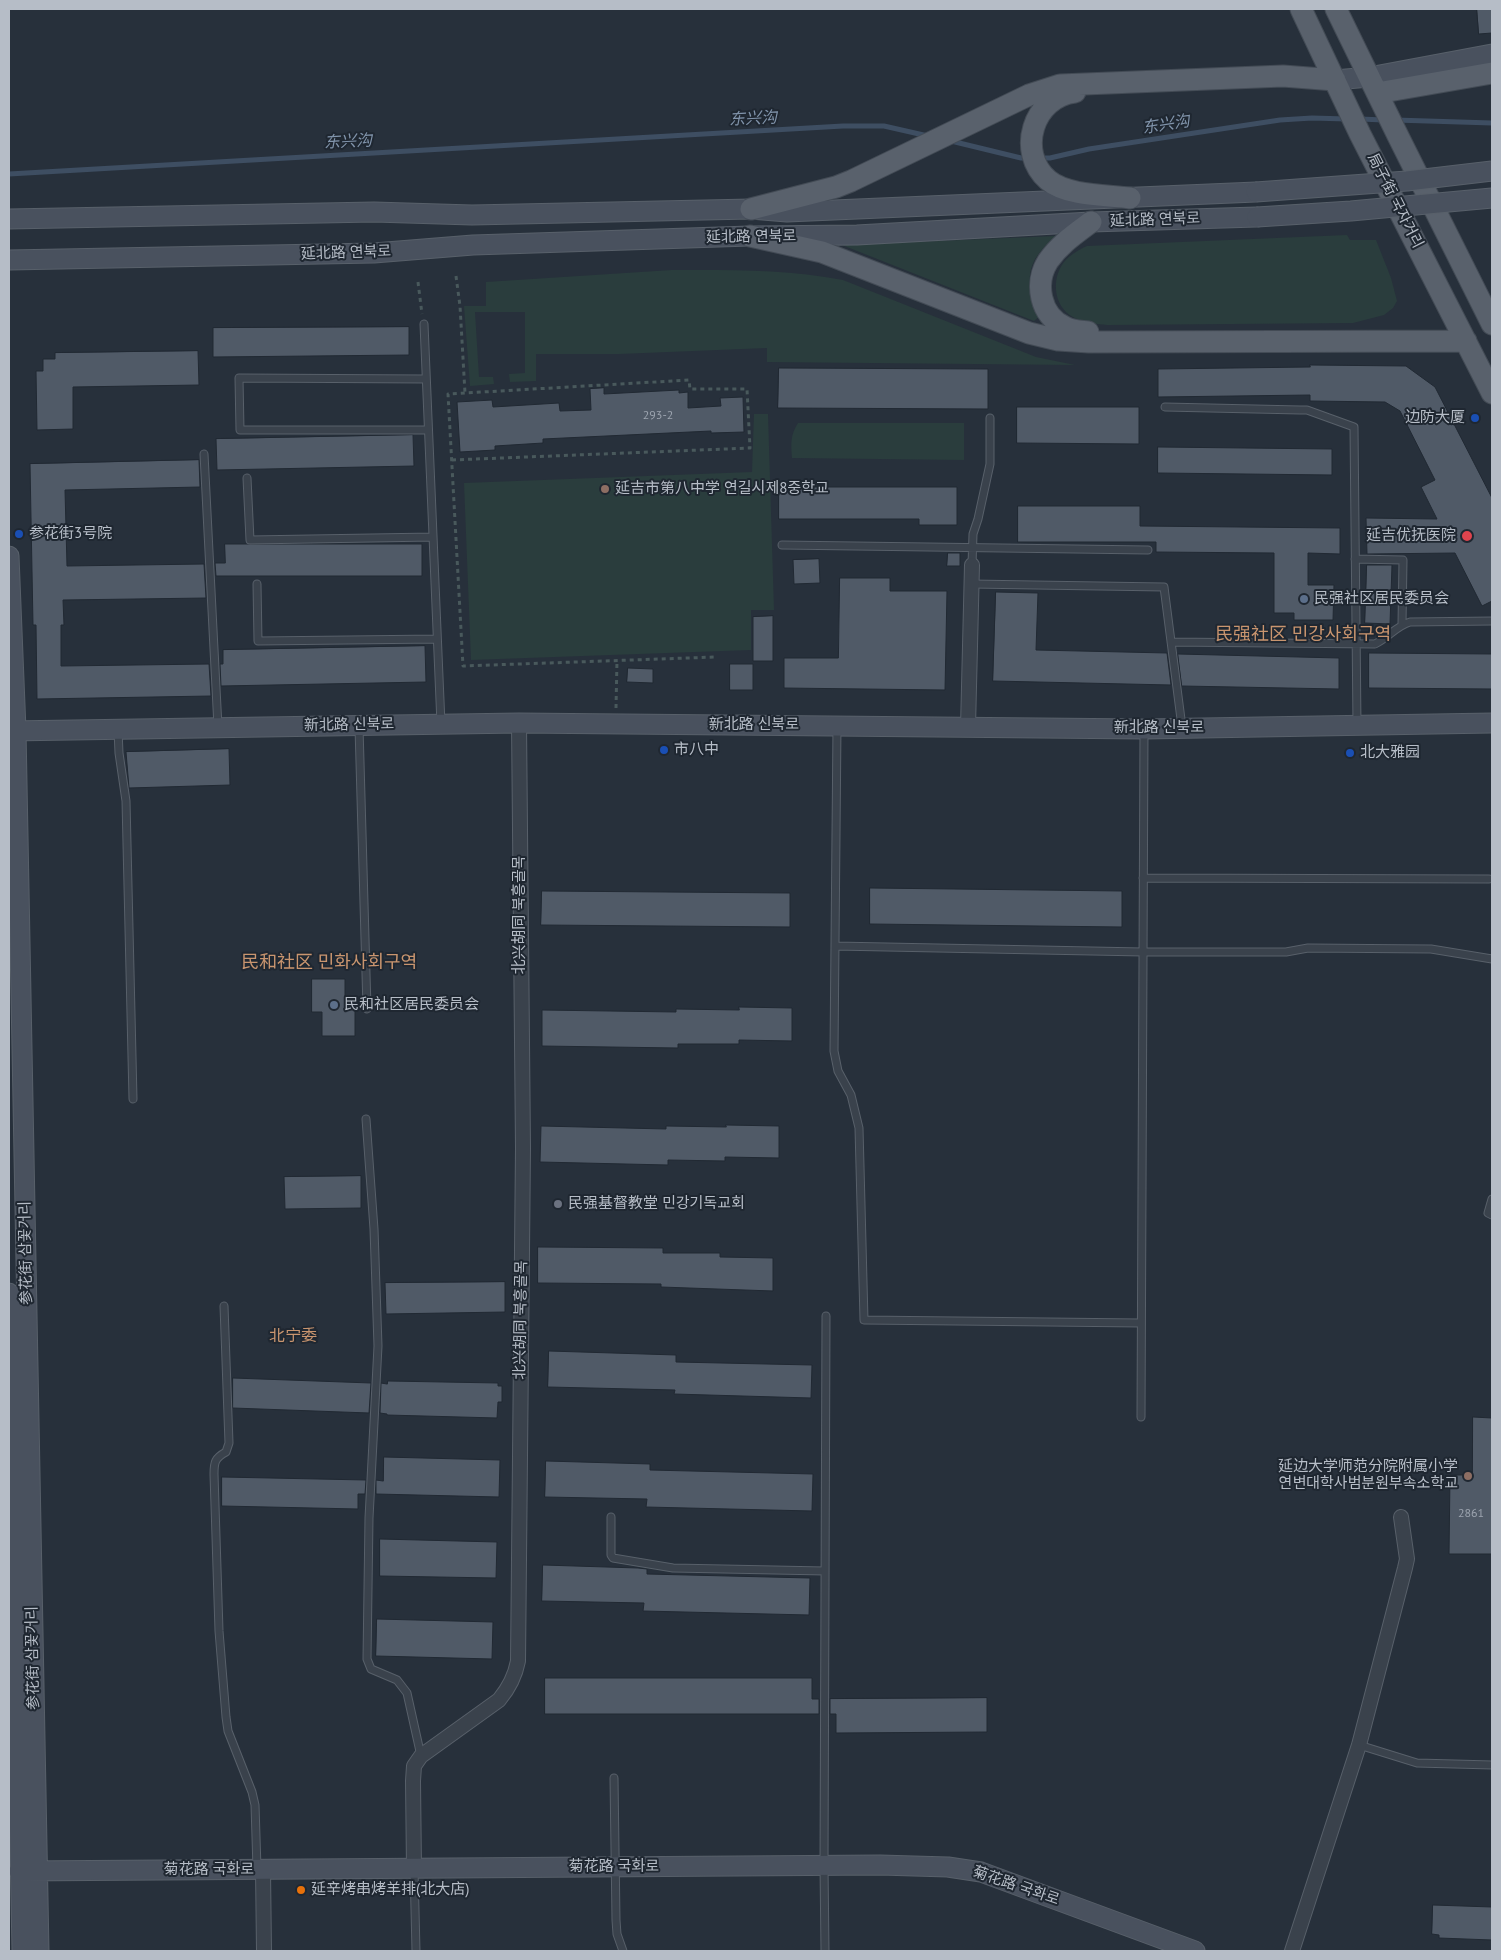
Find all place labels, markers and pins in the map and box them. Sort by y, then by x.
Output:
place label: 边防大厦 [1405,409,1465,427]
marker: 边防大厦 [1469,412,1481,424]
place label: 延吉市第八中学 연길시제8중학교 [615,480,829,498]
marker: 延吉市第八中学 연길시제8중학교 [599,483,611,495]
place label: 参花街3号院 [29,525,112,543]
place label: 延吉优抚医院 [1366,527,1456,545]
marker: 参花街3号院 [13,528,25,540]
marker: 延吉优抚医院 [1460,529,1474,543]
place label: 民强社区居民委员会 [1314,590,1449,608]
marker: 民强社区居民委员会 [1298,593,1310,605]
place label: 市八中 [674,741,719,759]
marker: 市八中 [658,744,670,756]
place label: 北大雅园 [1360,744,1420,762]
marker: 北大雅园 [1344,747,1356,759]
place label: 民和社区居民委员会 [344,996,479,1014]
marker: 民和社区居民委员会 [328,999,340,1011]
place label: 民强基督教堂 민강기독교회 [568,1195,745,1213]
marker: 民强基督教堂 민강기독교회 [552,1198,564,1210]
place label: 延边大学师范分院附属小学 연변대학사범분원부속소학교 [1278,1458,1458,1493]
marker: 延边大学师范分院附属小学 연변대학사범분원부속소학교 [1462,1470,1474,1482]
place label: 延辛烤串烤羊排(北大店) [311,1881,469,1899]
marker: 延辛烤串烤羊排(北大店) [295,1884,307,1896]

